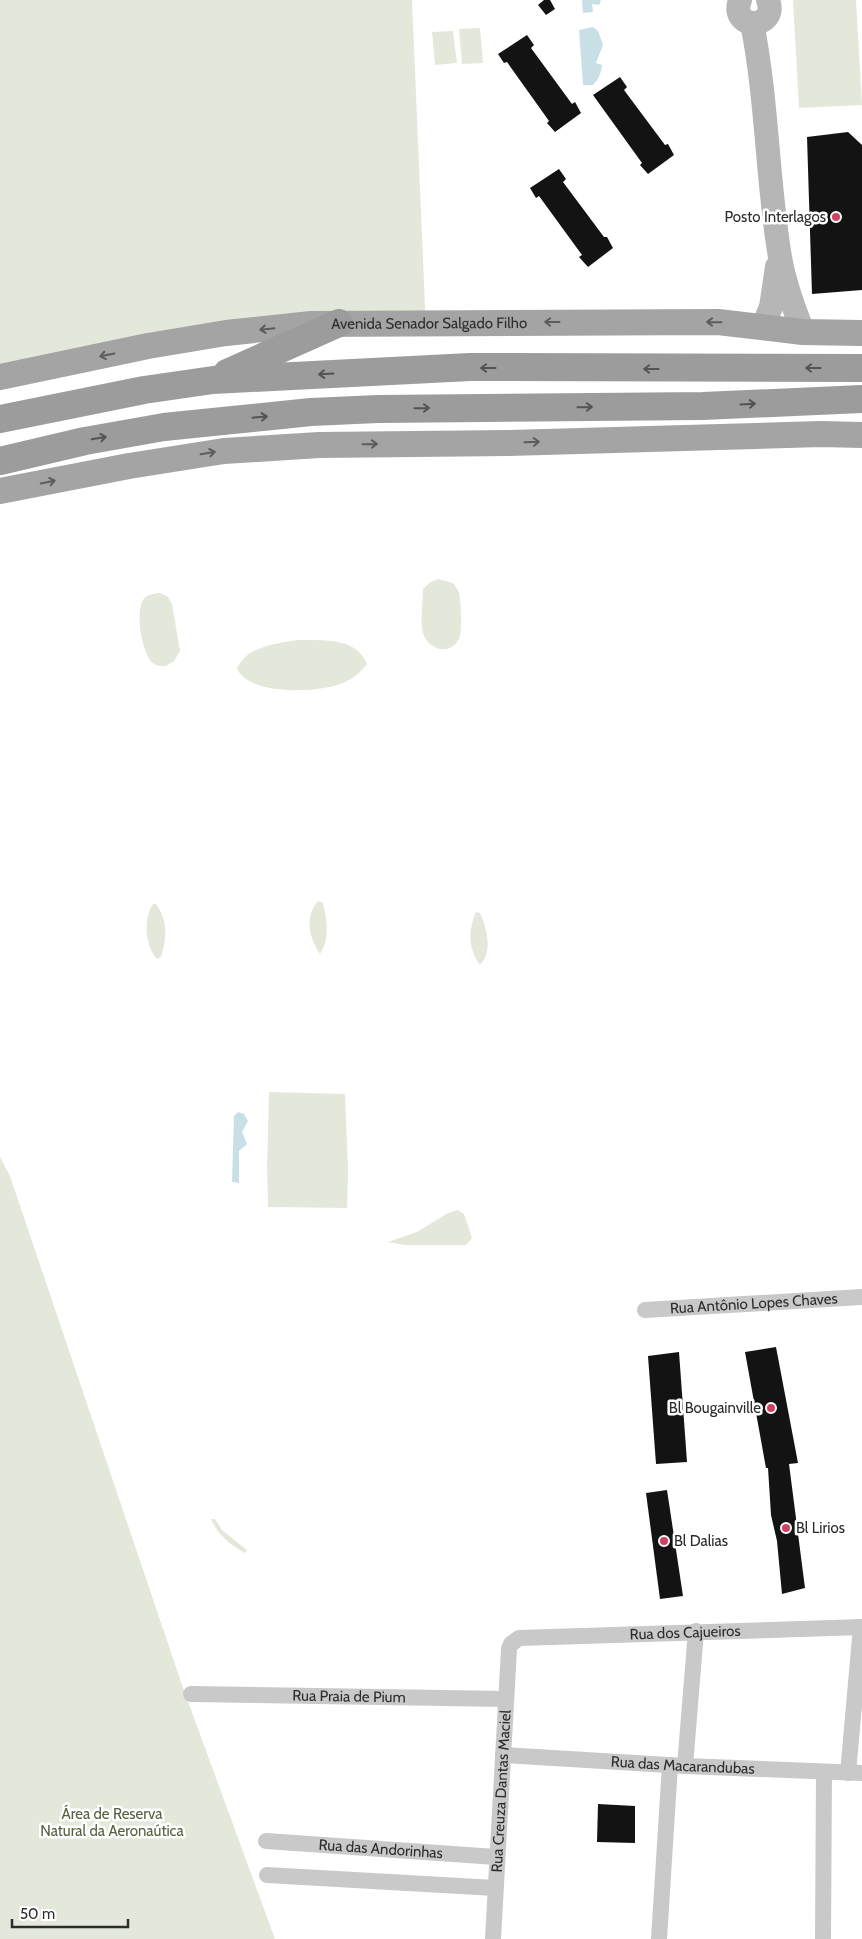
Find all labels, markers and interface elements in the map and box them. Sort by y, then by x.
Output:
place label: Posto Interlagos [724,208,826,226]
marker: Posto Interlagos [830,211,842,223]
street label: Avenida Senador Salgado Filho [331,314,527,333]
one-way arrow [544,317,560,327]
one-way arrow [706,317,722,327]
one-way arrow [259,324,275,334]
one-way arrow [99,350,115,360]
one-way arrow [481,363,497,373]
one-way arrow [806,363,822,373]
one-way arrow [643,364,660,374]
one-way arrow [318,370,334,379]
one-way arrow [739,399,755,408]
one-way arrow [576,402,593,412]
one-way arrow [414,404,430,413]
one-way arrow [251,412,267,421]
one-way arrow [90,433,106,443]
one-way arrow [524,437,540,447]
one-way arrow [362,439,378,449]
one-way arrow [199,448,215,458]
one-way arrow [39,476,55,486]
street label: Rua Antônio Lopes Chaves [669,1289,838,1317]
place label: Bl Bougainville [669,1399,761,1417]
marker: Bl Bougainville [765,1402,777,1414]
place label: Bl Lirios [796,1519,845,1537]
marker: Bl Lirios [780,1522,792,1534]
place label: Bl Dalias [674,1532,728,1550]
marker: Bl Dalias [658,1535,670,1547]
street label: Rua dos Cajueiros [629,1622,741,1643]
street label: Rua Praia de Pium [292,1687,406,1706]
street label: Rua Creuza Dantas Maciel [488,1709,515,1873]
street label: Rua das Macarandubas [610,1753,755,1778]
park label: Área de Reserva Natural da Aeronaútica [40,1804,184,1840]
street label: Rua das Andorinhas [318,1836,443,1862]
scale bar [12,1896,129,1928]
text: 50 m [20,1905,55,1923]

